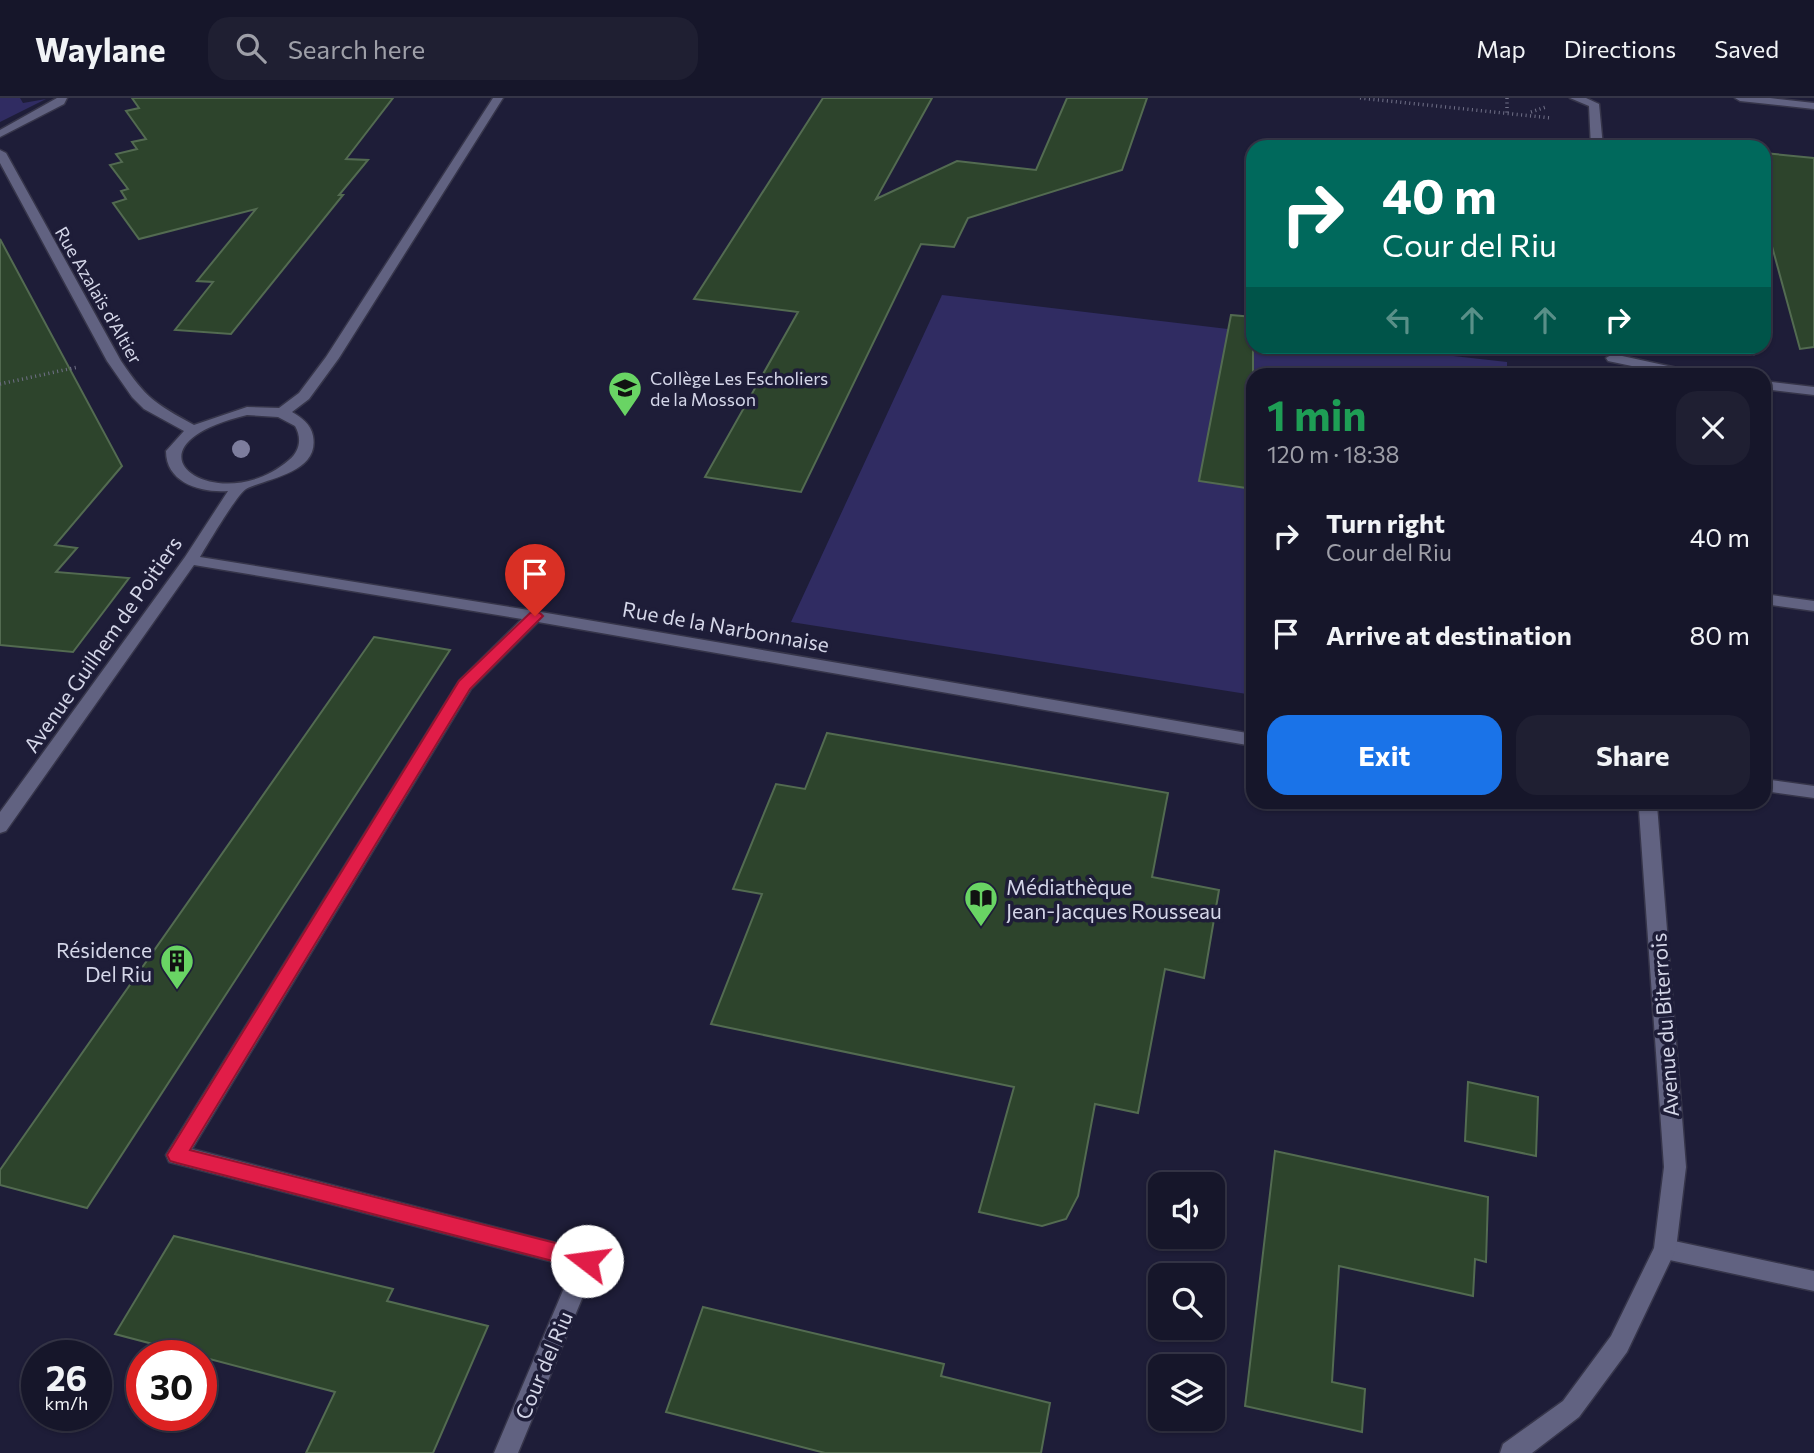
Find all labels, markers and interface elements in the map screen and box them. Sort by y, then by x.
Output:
search box [208,17,698,80]
text: Waylane [35,28,166,69]
icon: search [232,29,270,67]
text: Search here [288,33,425,64]
text: Map [1476,34,1526,63]
text: Directions [1564,34,1676,63]
text: Saved [1714,34,1779,63]
text: 40 m [1382,164,1497,224]
icon: right [1267,168,1358,259]
street label: Rue Azalaïs d'Altier [51,223,147,367]
text: Cour del Riu [1382,224,1557,264]
icon: left [1380,301,1418,339]
icon: ahead [1453,301,1491,339]
icon: ahead [1526,301,1564,339]
icon: right [1599,301,1637,339]
place label: Collège Les Escholiers de la Mosson [650,367,828,410]
school or university icon: Collège Les Escholiers de la Mosson [606,369,644,418]
text: 1 min [1267,388,1367,440]
button: close [1676,391,1750,465]
text: 120 m · 18:38 [1267,440,1400,468]
text: Turn right [1326,507,1445,538]
icon: right [1267,517,1305,555]
text: 40 m [1690,521,1750,552]
street label: Avenue Guilhem de Poitiers [18,531,186,757]
text: Cour del Riu [1326,538,1452,566]
pin [505,544,565,616]
icon: arrive [516,555,554,593]
street label: Rue de la Narbonnaise [621,595,831,657]
icon: arrive [1267,615,1305,653]
text: Arrive at destination [1326,619,1572,650]
text: 80 m [1690,619,1750,650]
button: Exit [1267,715,1502,795]
button: Share [1516,715,1750,795]
place label: Médiathèque Jean-Jacques Rousseau [1006,874,1222,923]
library icon: Médiathèque Jean-Jacques Rousseau [962,879,1000,928]
street label: Avenue du Biterrois [1645,932,1683,1118]
place label: Résidence Del Riu [56,937,152,986]
building icon: Résidence Del Riu [158,942,196,991]
map controls [1148,1172,1225,1431]
button: sound [1148,1172,1225,1249]
position arrow [550,1224,624,1298]
button: search [1148,1263,1225,1340]
street label: Cour del Riu [509,1307,577,1423]
speed limit sign: 30 [126,1340,217,1431]
button: layers [1148,1354,1225,1431]
text: 26 [46,1355,87,1398]
text: km/h [45,1392,88,1414]

